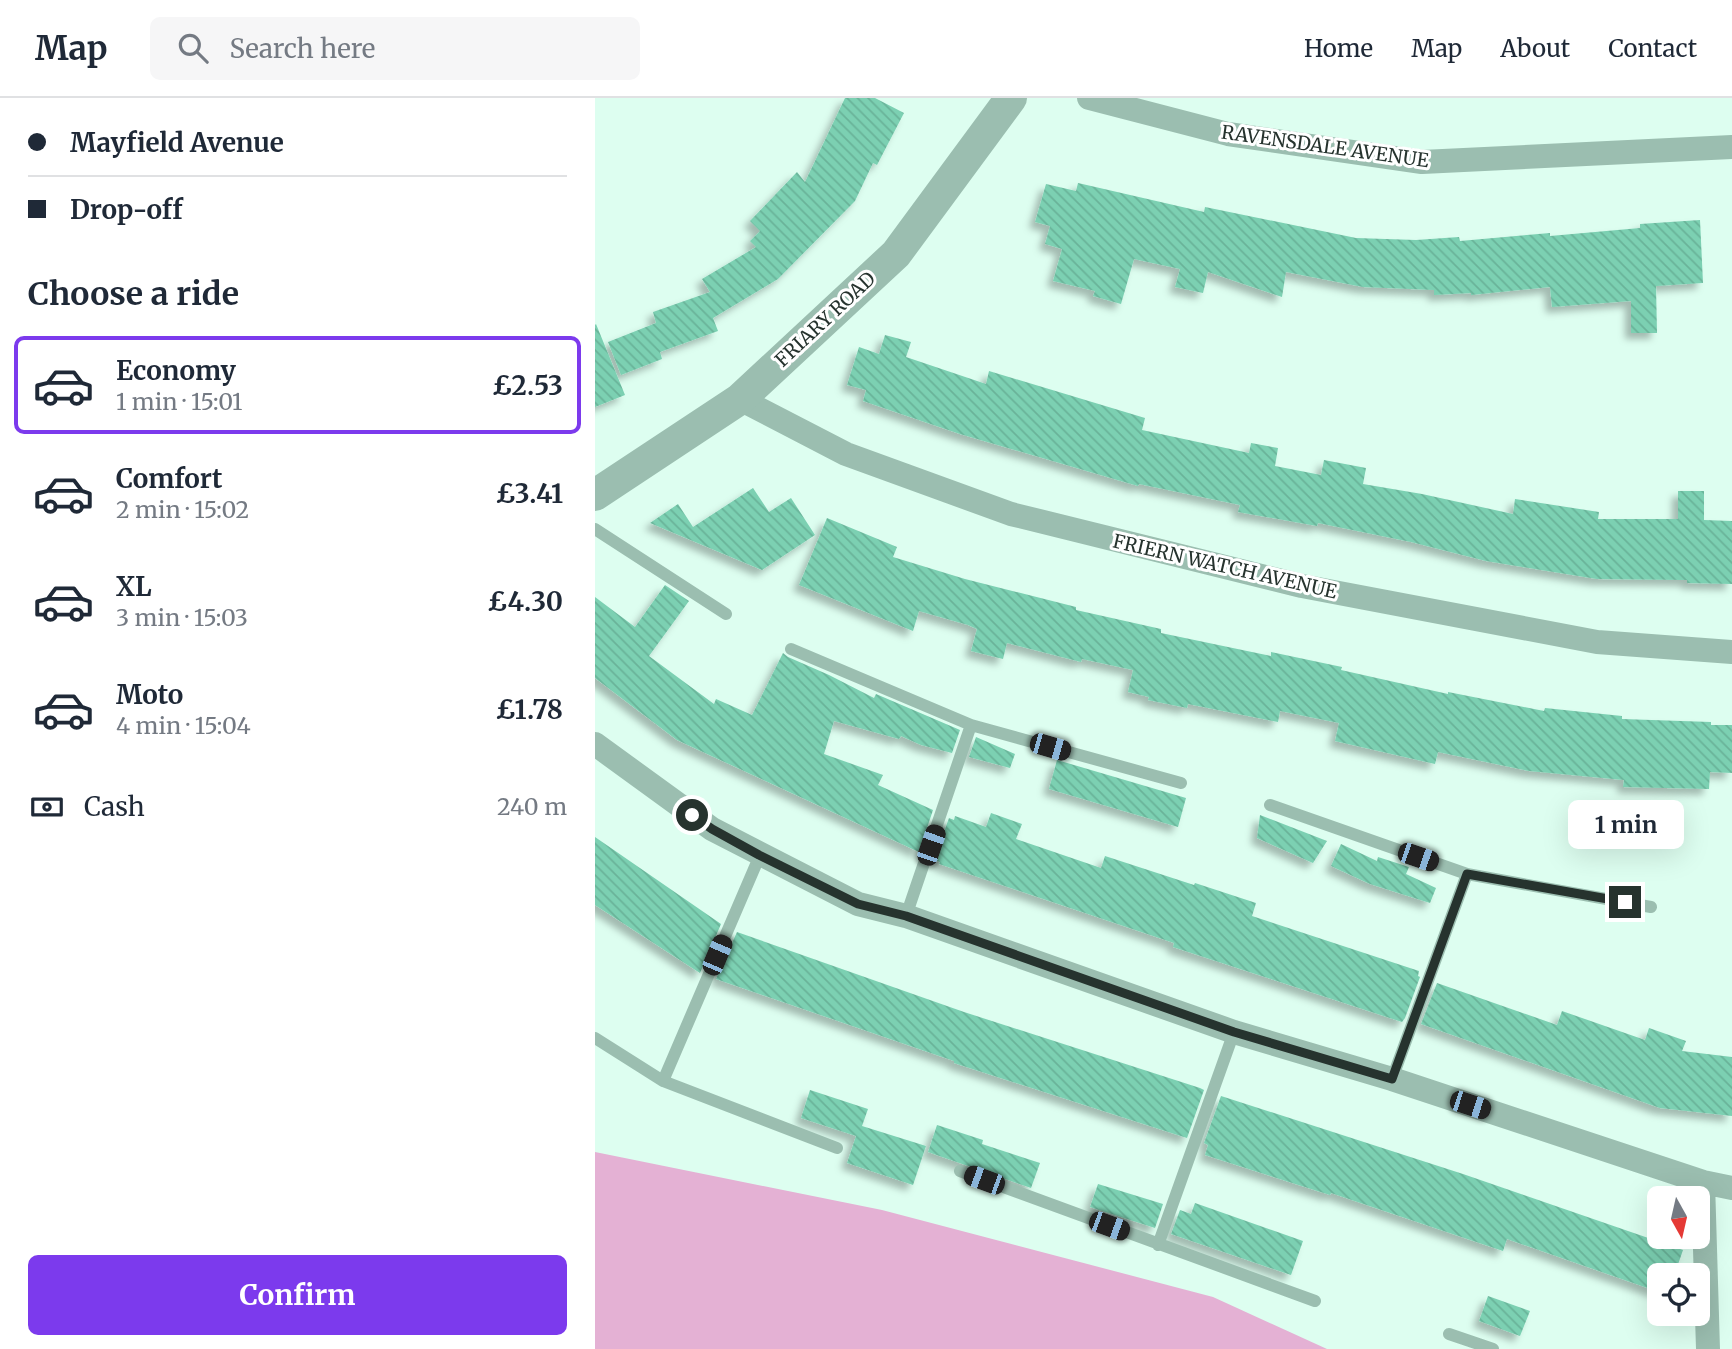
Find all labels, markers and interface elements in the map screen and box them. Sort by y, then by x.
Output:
search box [150,17,640,80]
text: Map [35,28,108,69]
icon: search [174,29,212,67]
text: Search here [230,32,375,65]
text: Home [1304,33,1373,64]
text: Map [1411,33,1462,64]
text: About [1500,33,1570,64]
text: Contact [1608,33,1697,64]
street label: RAVENSDALE AVENUE [1220,120,1430,172]
text: Mayfield Avenue [70,126,284,159]
text: Drop-off [70,193,183,226]
street label: FRIARY ROAD [770,266,880,372]
text: Choose a ride [28,274,239,314]
icon: car [32,354,95,417]
text: Economy [116,354,236,387]
text: £2.53 [492,369,563,402]
text: 1 min · 15:01 [116,387,243,416]
icon: car [32,462,95,525]
text: Comfort [116,462,222,495]
text: £3.41 [496,477,563,510]
text: 2 min · 15:02 [116,495,249,524]
street label: FRIERN WATCH AVENUE [1111,529,1339,603]
icon: car [32,570,95,633]
text: XL [116,570,152,603]
text: £4.30 [488,585,563,618]
text: 3 min · 15:03 [116,603,248,632]
icon: car [32,678,95,741]
text: Moto [116,678,183,711]
text: £1.78 [496,693,563,726]
text: 4 min · 15:04 [116,711,251,740]
car [1027,731,1074,763]
icon: cash [28,788,66,826]
text: Cash [84,790,145,823]
text: 240 m [497,792,567,821]
route start [676,799,708,831]
callout: 1 min [1567,800,1683,850]
text: 1 min [1595,810,1657,839]
car [915,822,948,868]
car [1395,840,1442,874]
route end [1609,886,1641,918]
car [700,932,735,978]
car [1447,1089,1494,1121]
car [961,1163,1008,1197]
north arrow [1647,1186,1710,1250]
map controls [1647,1186,1710,1326]
car [1086,1209,1133,1243]
button: Confirm [28,1255,567,1335]
button: locate [1647,1263,1710,1326]

